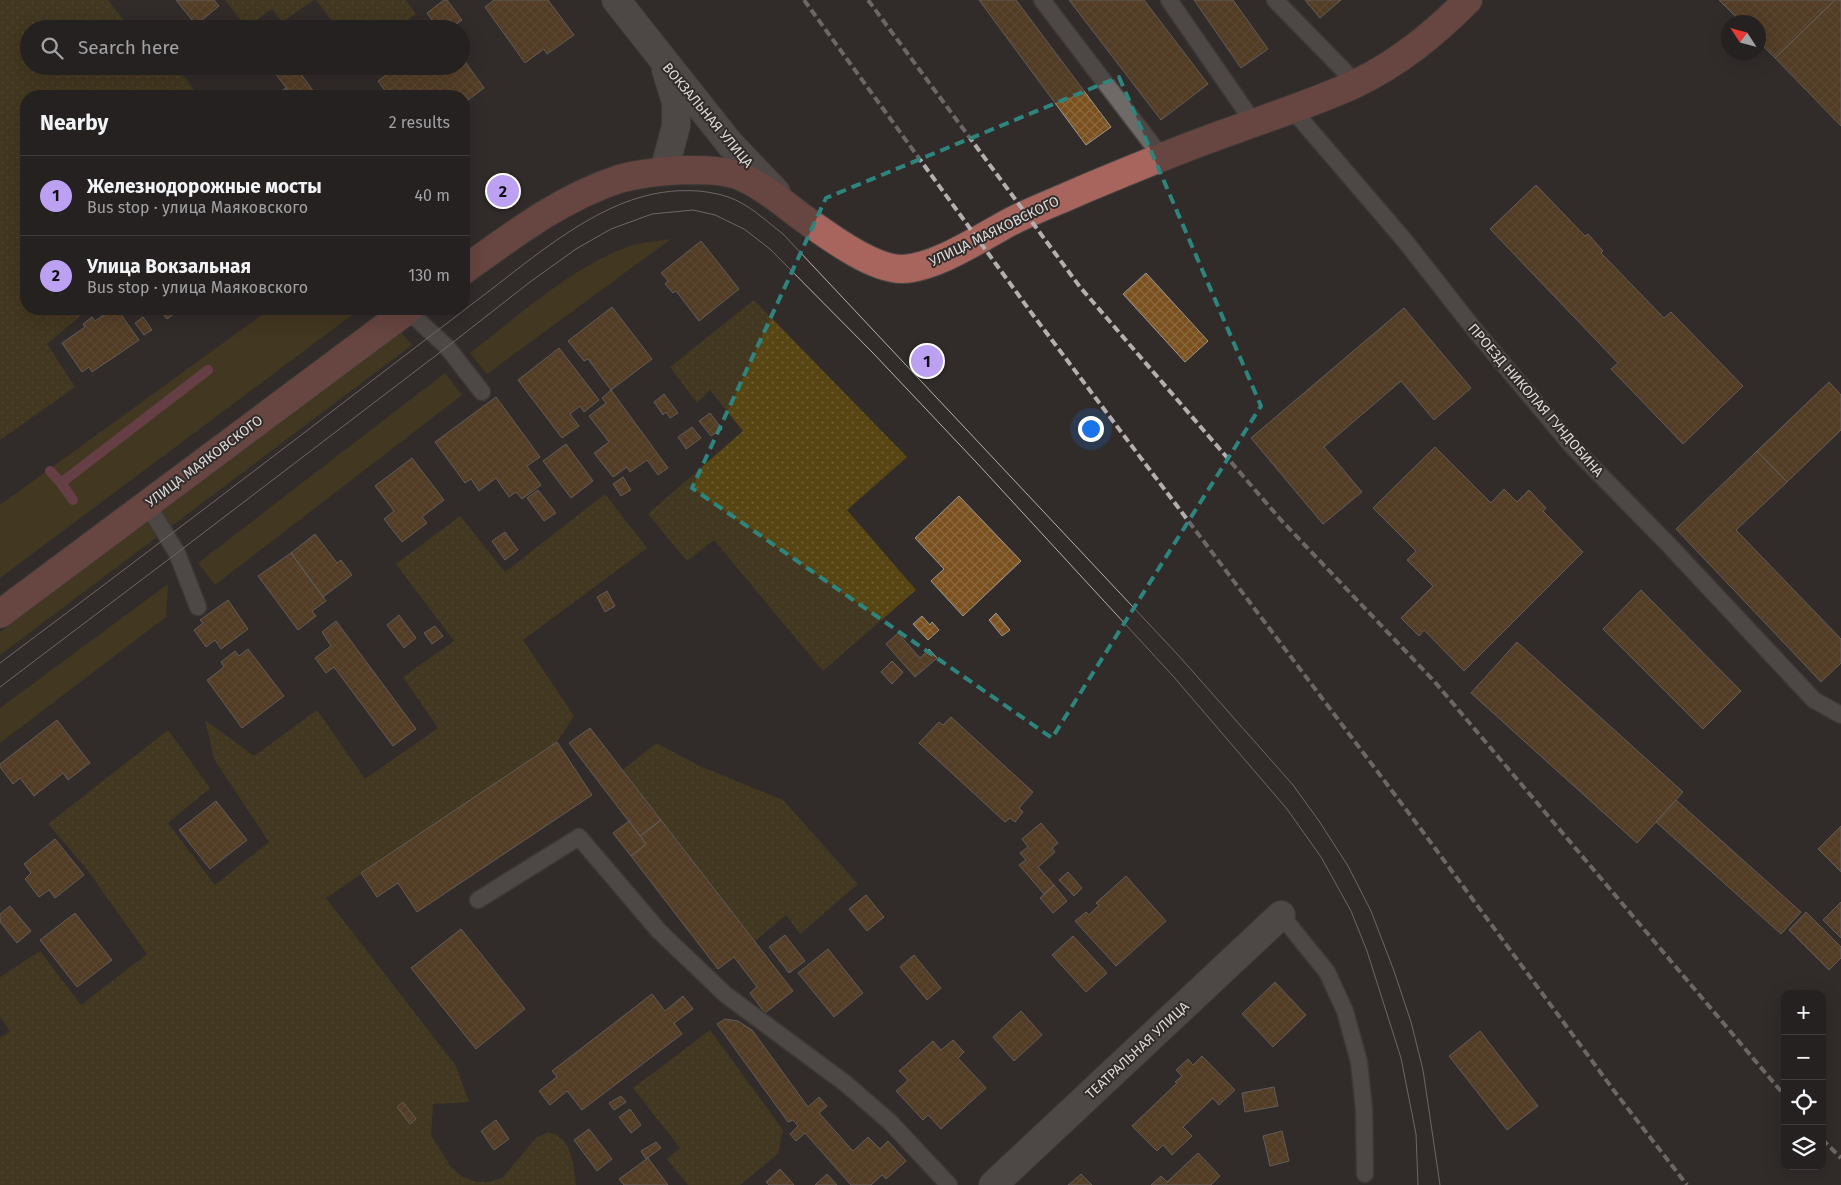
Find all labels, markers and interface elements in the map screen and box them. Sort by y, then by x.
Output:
north arrow [1721,15,1766,60]
search box [20,20,470,75]
icon: search [38,34,66,62]
text: Search here [78,36,179,59]
street label: ВОКЗАЛЬНАЯ УЛИЦА [659,59,757,171]
text: Nearby [40,110,108,136]
text: 2 results [389,113,450,132]
pin: 2 [487,172,519,210]
text: Железнодорожные мосты [87,175,322,198]
text: 1 [52,186,60,205]
text: 40 m [415,186,450,205]
street label: УЛИЦА МАЯКОВСКОГО [927,193,1062,270]
text: Bus stop · улица Маяковского [87,198,308,217]
text: Улица Вокзальная [87,255,251,278]
text: 2 [52,266,60,285]
text: 130 m [408,266,450,285]
text: Bus stop · улица Маяковского [87,278,308,297]
street label: ПРОЕЗД НИКОЛАЯ ГУНДОБИНА [1464,320,1607,481]
pin: 1 [911,342,943,380]
street label: УЛИЦА МАЯКОВСКОГО [142,412,266,511]
your location [1078,416,1104,442]
map controls [1781,990,1826,1170]
button: + [1781,990,1826,1035]
street label: ТЕАТРАЛЬНАЯ УЛИЦА [1082,998,1192,1103]
button: − [1781,1035,1826,1080]
button: locate [1781,1080,1826,1125]
button: layers [1781,1125,1826,1170]

